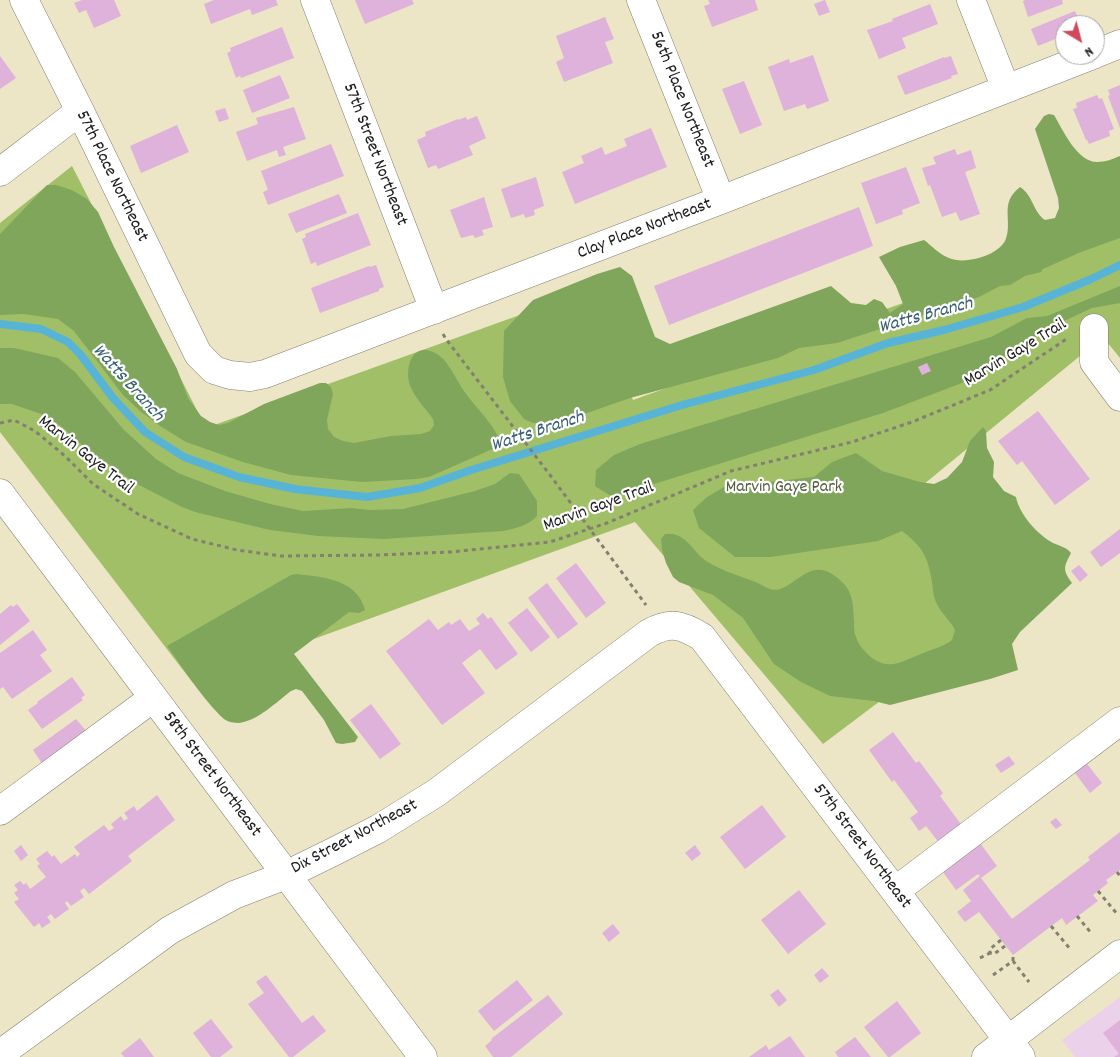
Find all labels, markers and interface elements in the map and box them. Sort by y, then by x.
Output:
north arrow [1055,15,1105,65]
street label: 56th Place Northeast [644,29,718,171]
text: N [1080,41,1097,61]
street label: 57th Street Northeast [337,81,411,229]
street label: 57th Place Northeast [70,108,152,246]
street label: Clay Place Northeast [575,194,715,266]
water label: Watts Branch [877,294,975,340]
street label: Marvin Gaye Trail [961,315,1071,393]
water label: Watts Branch [86,341,168,427]
water label: Watts Branch [489,407,587,459]
street label: Marvin Gaye Trail [33,412,137,500]
street label: Marvin Gaye Trail [541,478,657,538]
park label: Marvin Gaye Park [726,478,842,500]
street label: 58th Street Northeast [157,708,265,842]
street label: 57th Street Northeast [807,780,915,914]
street label: Dix Street Northeast [288,796,422,880]

